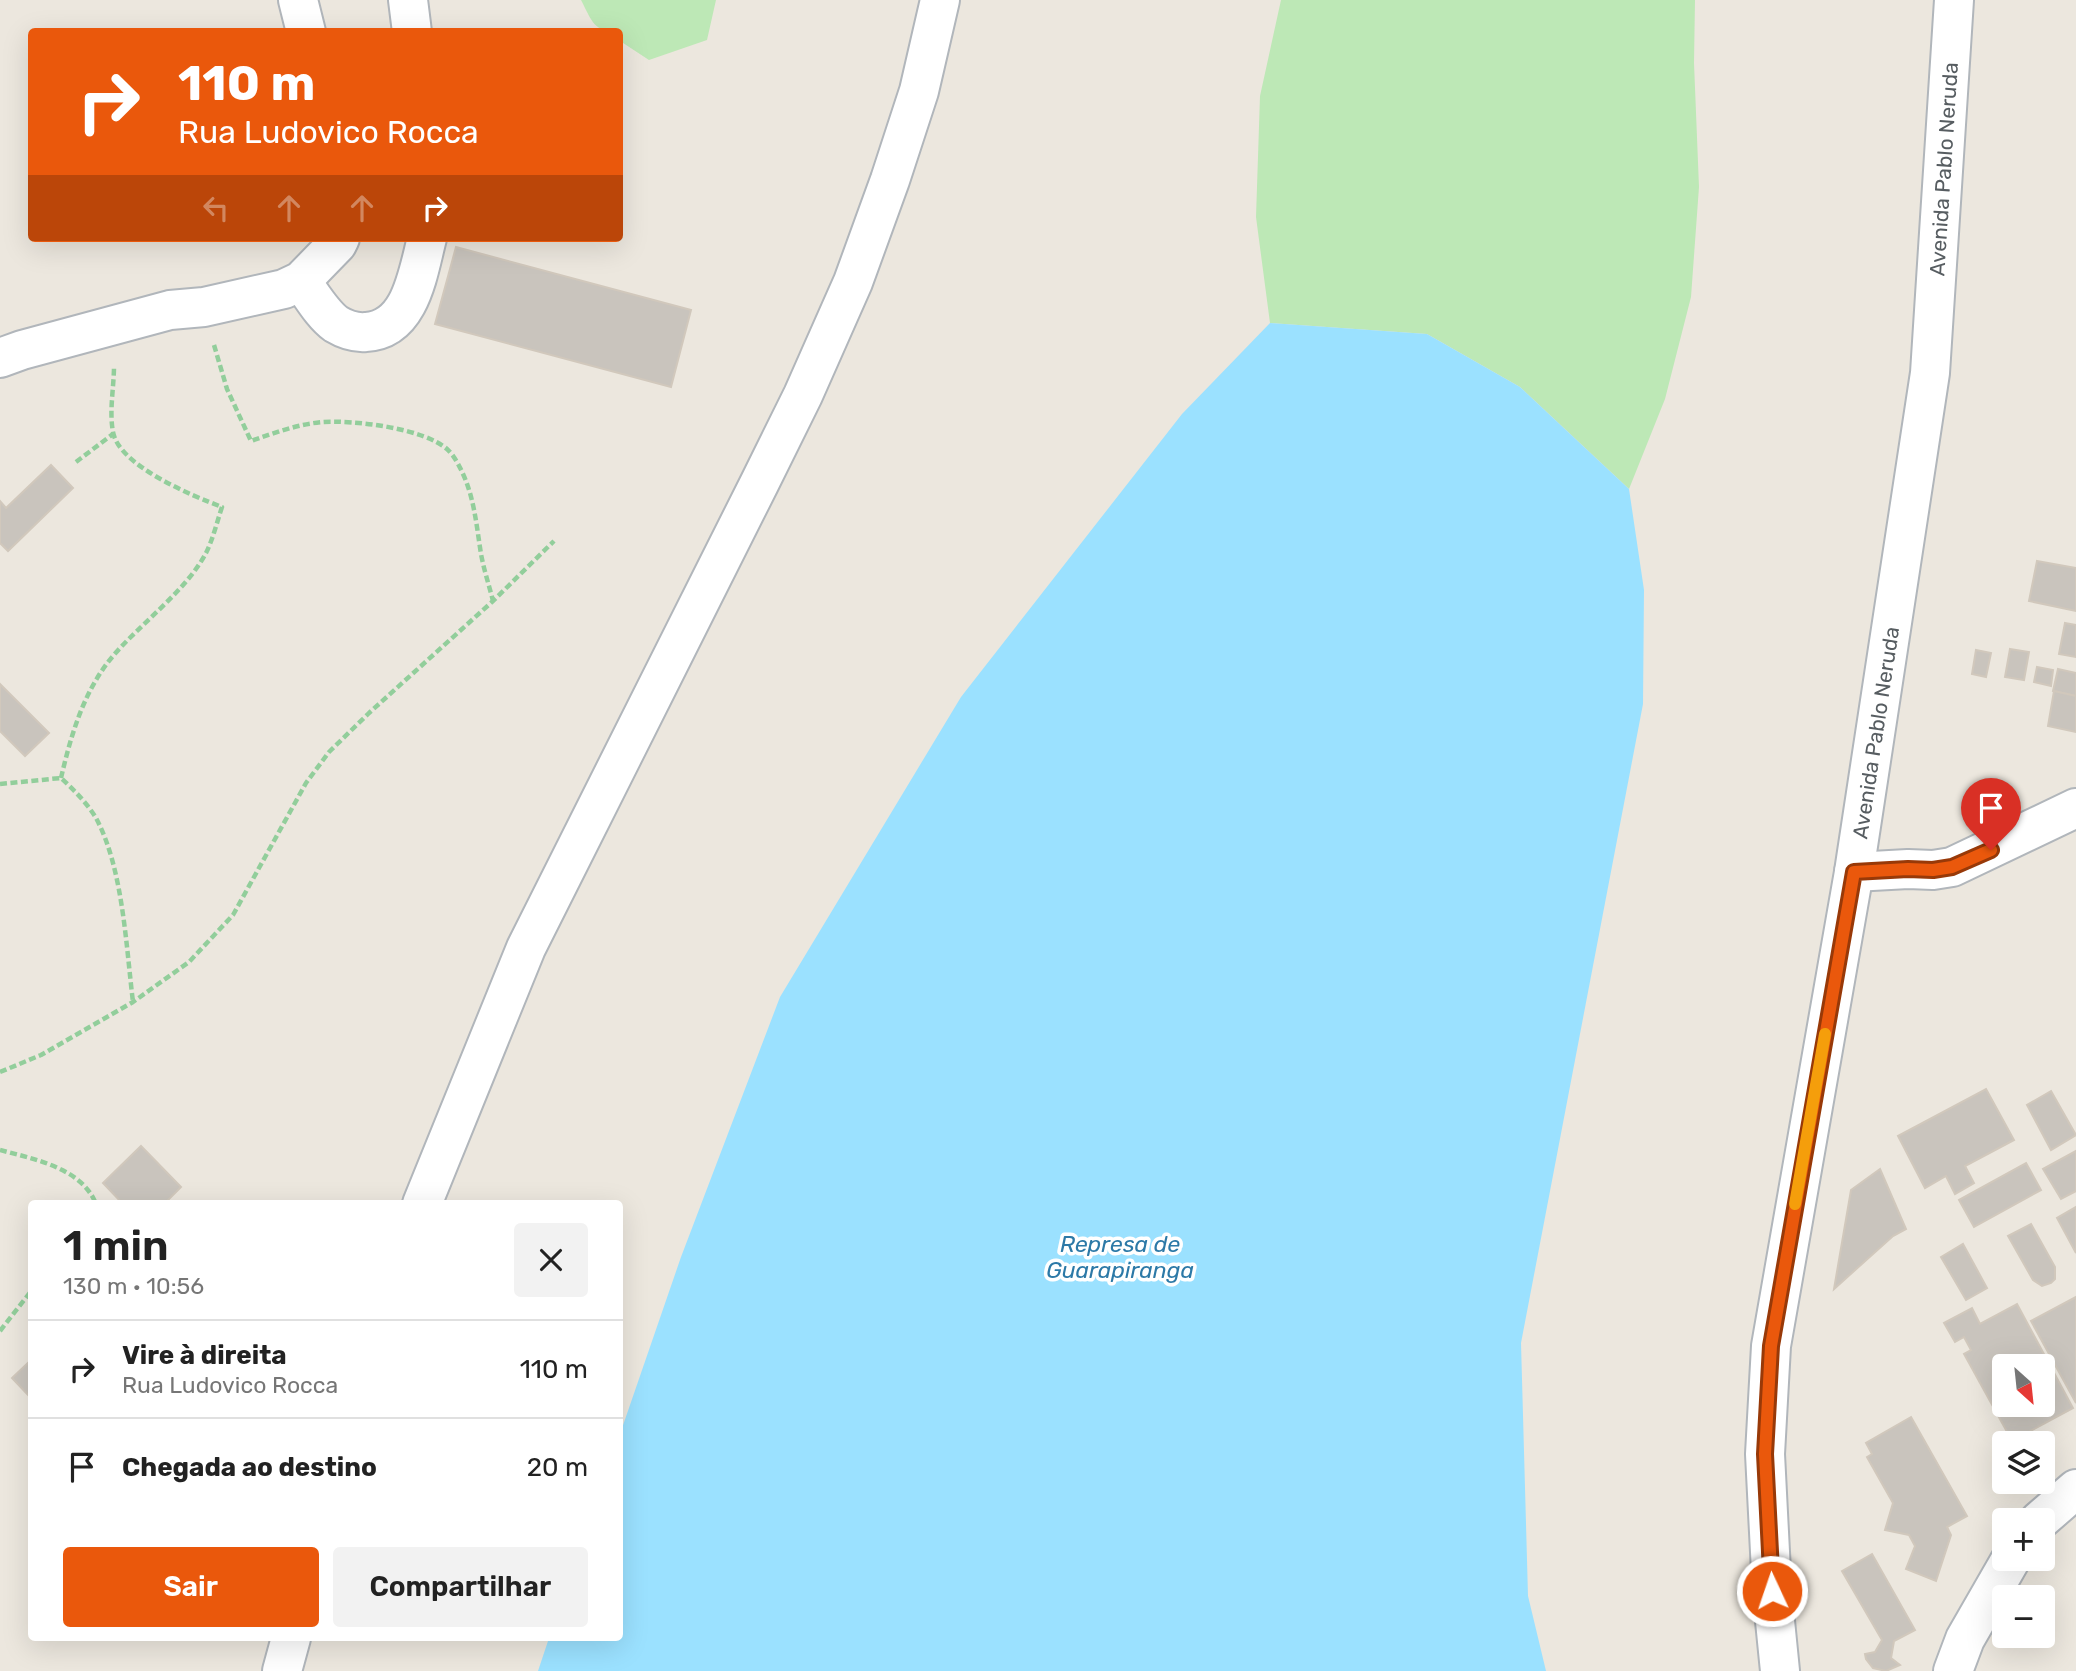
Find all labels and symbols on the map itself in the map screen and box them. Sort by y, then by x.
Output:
street label: Avenida Pablo Neruda [1924,61,1962,277]
street label: Avenida Pablo Neruda [1847,625,1904,840]
pin [1961,778,2021,850]
water label: Represa de Guarapiranga [1046,1230,1194,1284]
north arrow [1992,1354,2054,1418]
position arrow [1735,1554,1809,1628]

